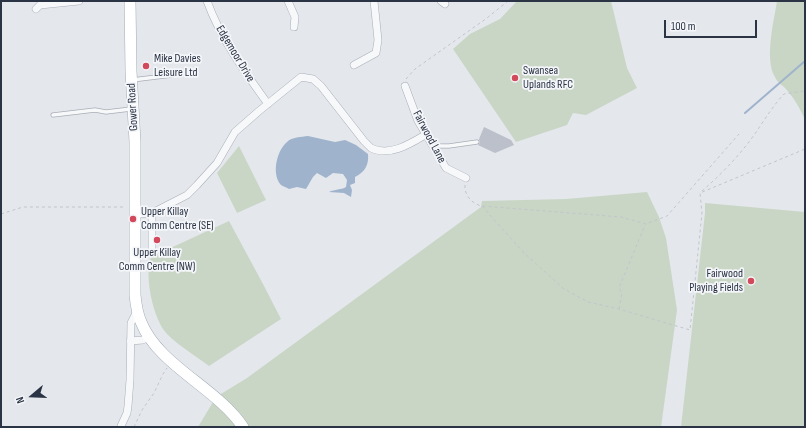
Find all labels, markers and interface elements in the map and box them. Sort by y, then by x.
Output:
scale bar [666,12,759,38]
text: 100 m [671,19,696,34]
street label: Edgemoor Drive [212,23,258,85]
place label: Mike Davies Leisure Ltd [154,52,201,80]
marker: Mike Davies Leisure Ltd [141,61,151,71]
place label: Swansea Uplands RFC [523,64,573,92]
marker: Swansea Uplands RFC [510,73,520,83]
street label: Gower Road [125,83,141,131]
street label: Fairwood Lane [409,108,449,166]
place label: Upper Killay Comm Centre (SE) [141,205,214,233]
marker: Upper Killay Comm Centre (SE) [128,214,138,224]
marker: Upper Killay Comm Centre (NW) [152,235,162,245]
place label: Upper Killay Comm Centre (NW) [119,246,195,274]
place label: Fairwood Playing Fields [689,267,743,295]
marker: Fairwood Playing Fields [746,276,756,286]
north arrow [12,376,52,416]
text: N [13,395,27,405]

